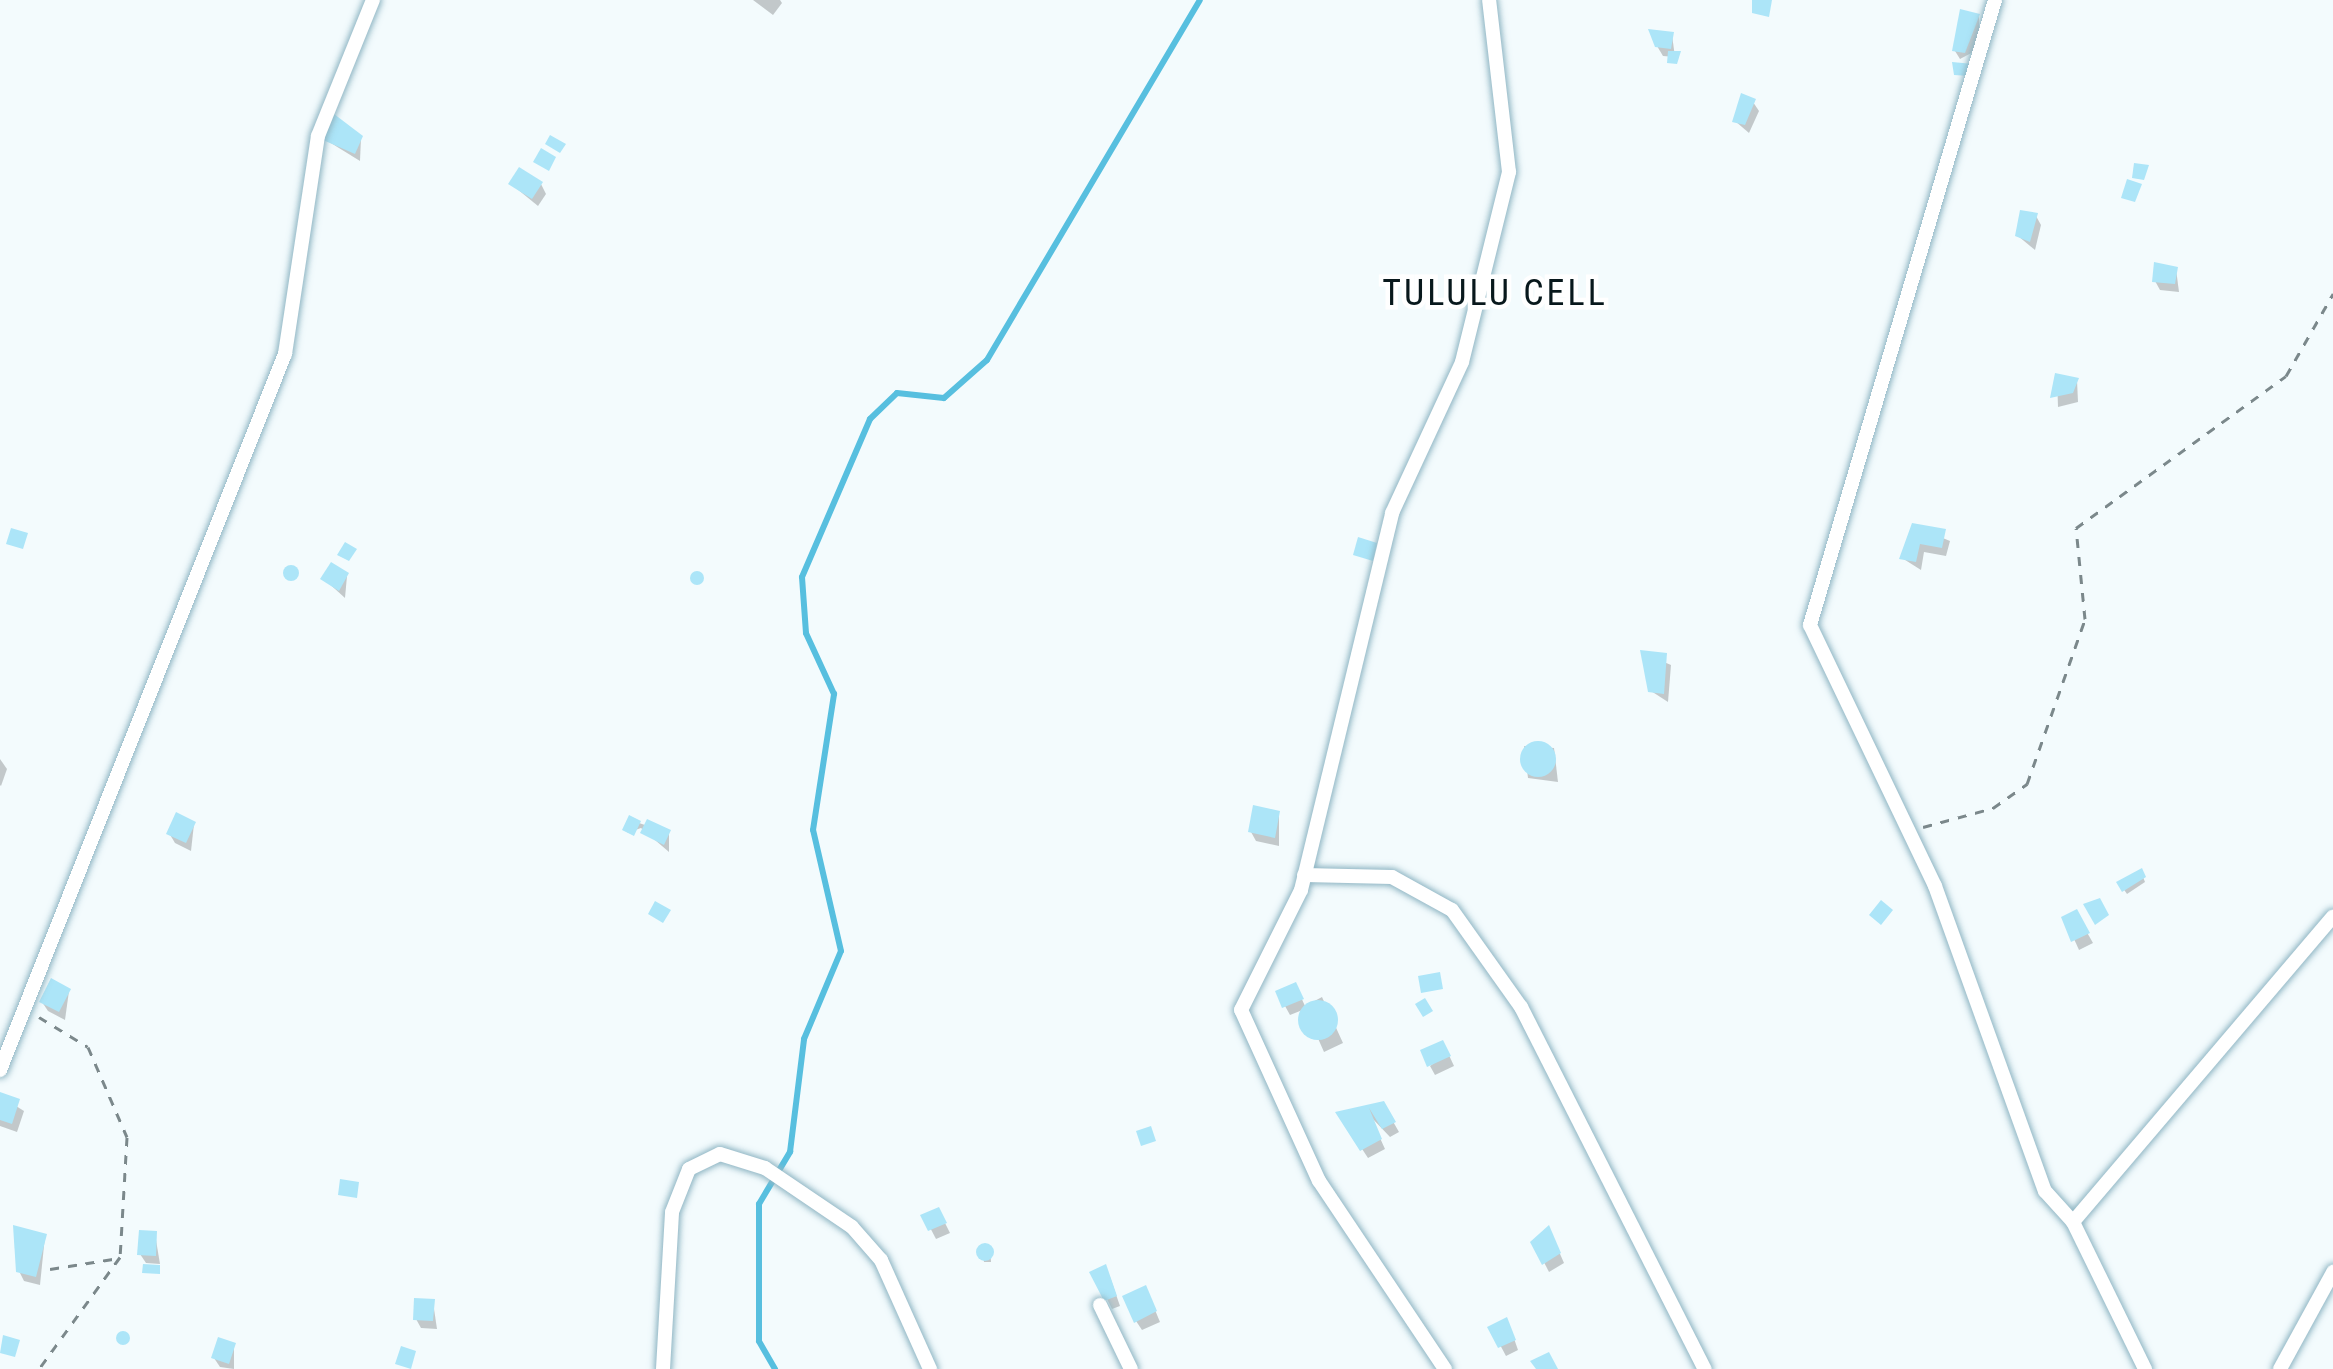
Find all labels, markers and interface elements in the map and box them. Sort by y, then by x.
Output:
district label: TULULU CELL [1382,272,1608,316]

